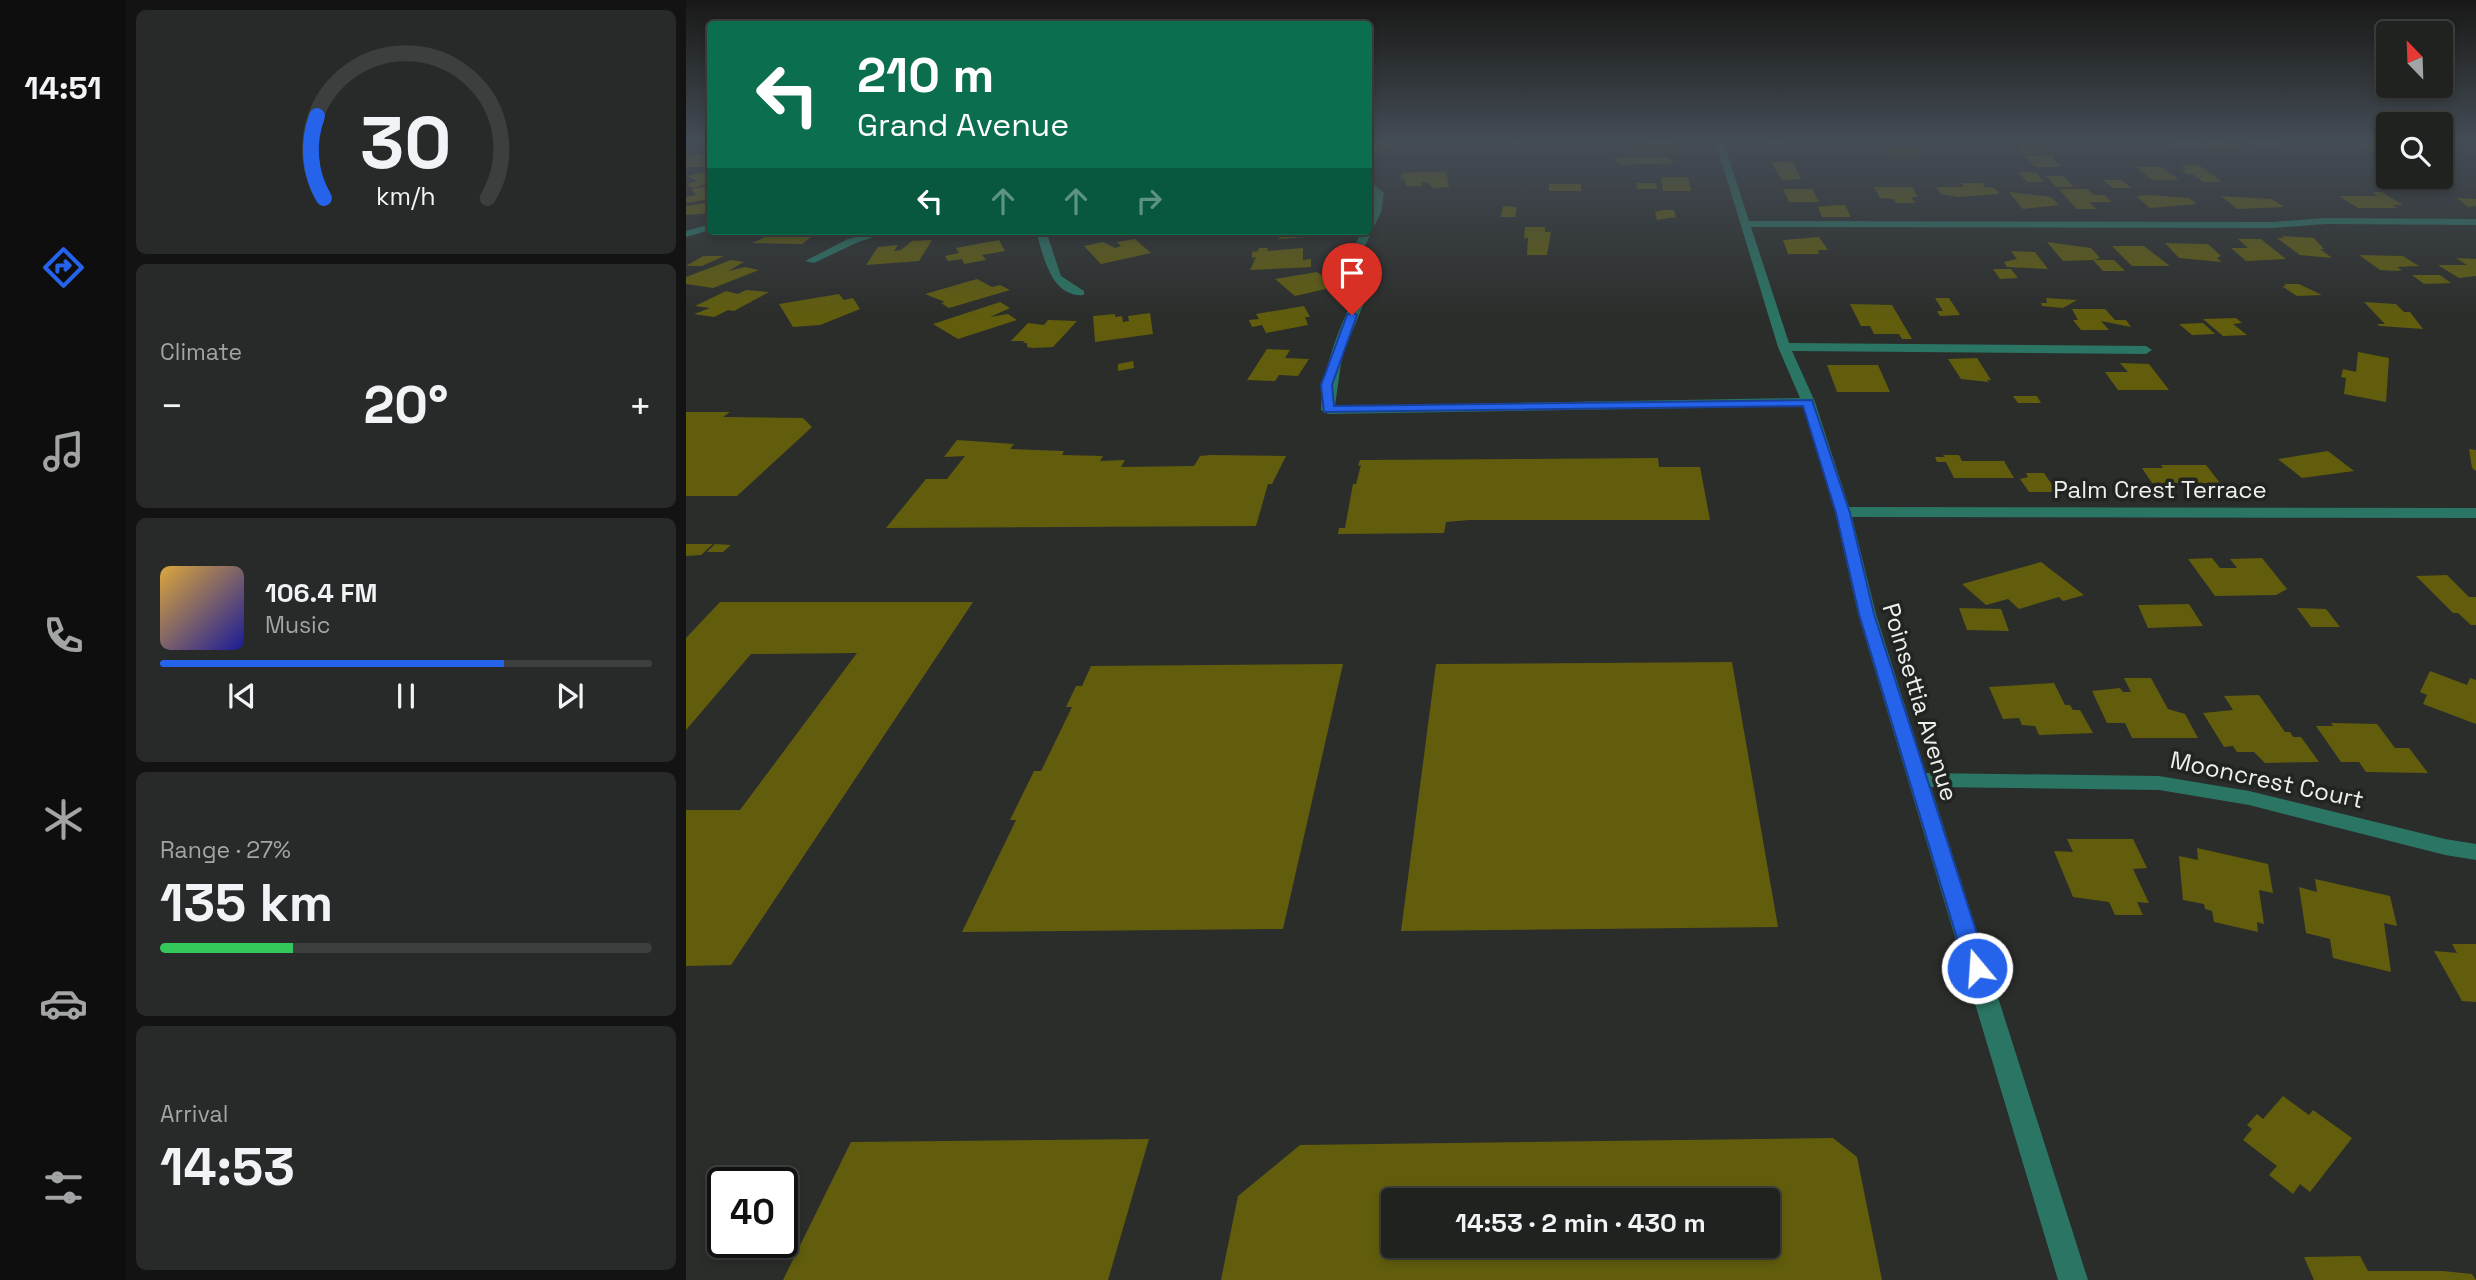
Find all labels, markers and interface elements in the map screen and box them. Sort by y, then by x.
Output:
north arrow [2376,21,2454,98]
map controls [2376,21,2453,189]
text: 210 m [857,44,994,106]
icon: left [742,49,833,140]
text: 14:51 [24,68,102,108]
text: 30 [360,96,452,189]
text: Grand Avenue [857,105,1069,145]
button: search [2376,112,2453,189]
text: km/h [376,180,436,212]
icon: left [911,182,949,220]
icon: ahead [984,182,1022,220]
icon: ahead [1057,182,1095,220]
icon: right [1130,182,1168,220]
icon: directions [39,243,88,292]
pin [1322,243,1382,315]
icon: arrive [1333,254,1371,292]
text: Climate [160,337,242,367]
text: 20° [363,372,449,438]
text: − [160,382,184,430]
text: + [628,382,652,430]
icon: music [39,427,88,476]
street label: Palm Crest Terrace [2053,474,2267,505]
text: 106.4 FM [265,576,377,610]
street label: Poinsettia Avenue [1876,599,1965,805]
text: Music [265,610,330,640]
icon: phone [39,611,88,660]
icon: previous [223,677,261,715]
icon: pause [387,677,425,715]
icon: next [551,677,589,715]
street label: Mooncrest Court [2168,744,2367,815]
icon: climate [39,795,88,844]
text: Range · 27% [160,835,291,865]
text: 135 km [160,870,333,936]
position arrow [1940,931,2014,1005]
icon: car [39,979,88,1028]
text: Arrival [160,1099,228,1129]
text: 14:53 [160,1134,295,1200]
icon: filters [39,1163,88,1212]
speed limit sign: 40 [707,1167,798,1258]
text: 14:53 · 2 min · 430 m [1455,1206,1706,1240]

